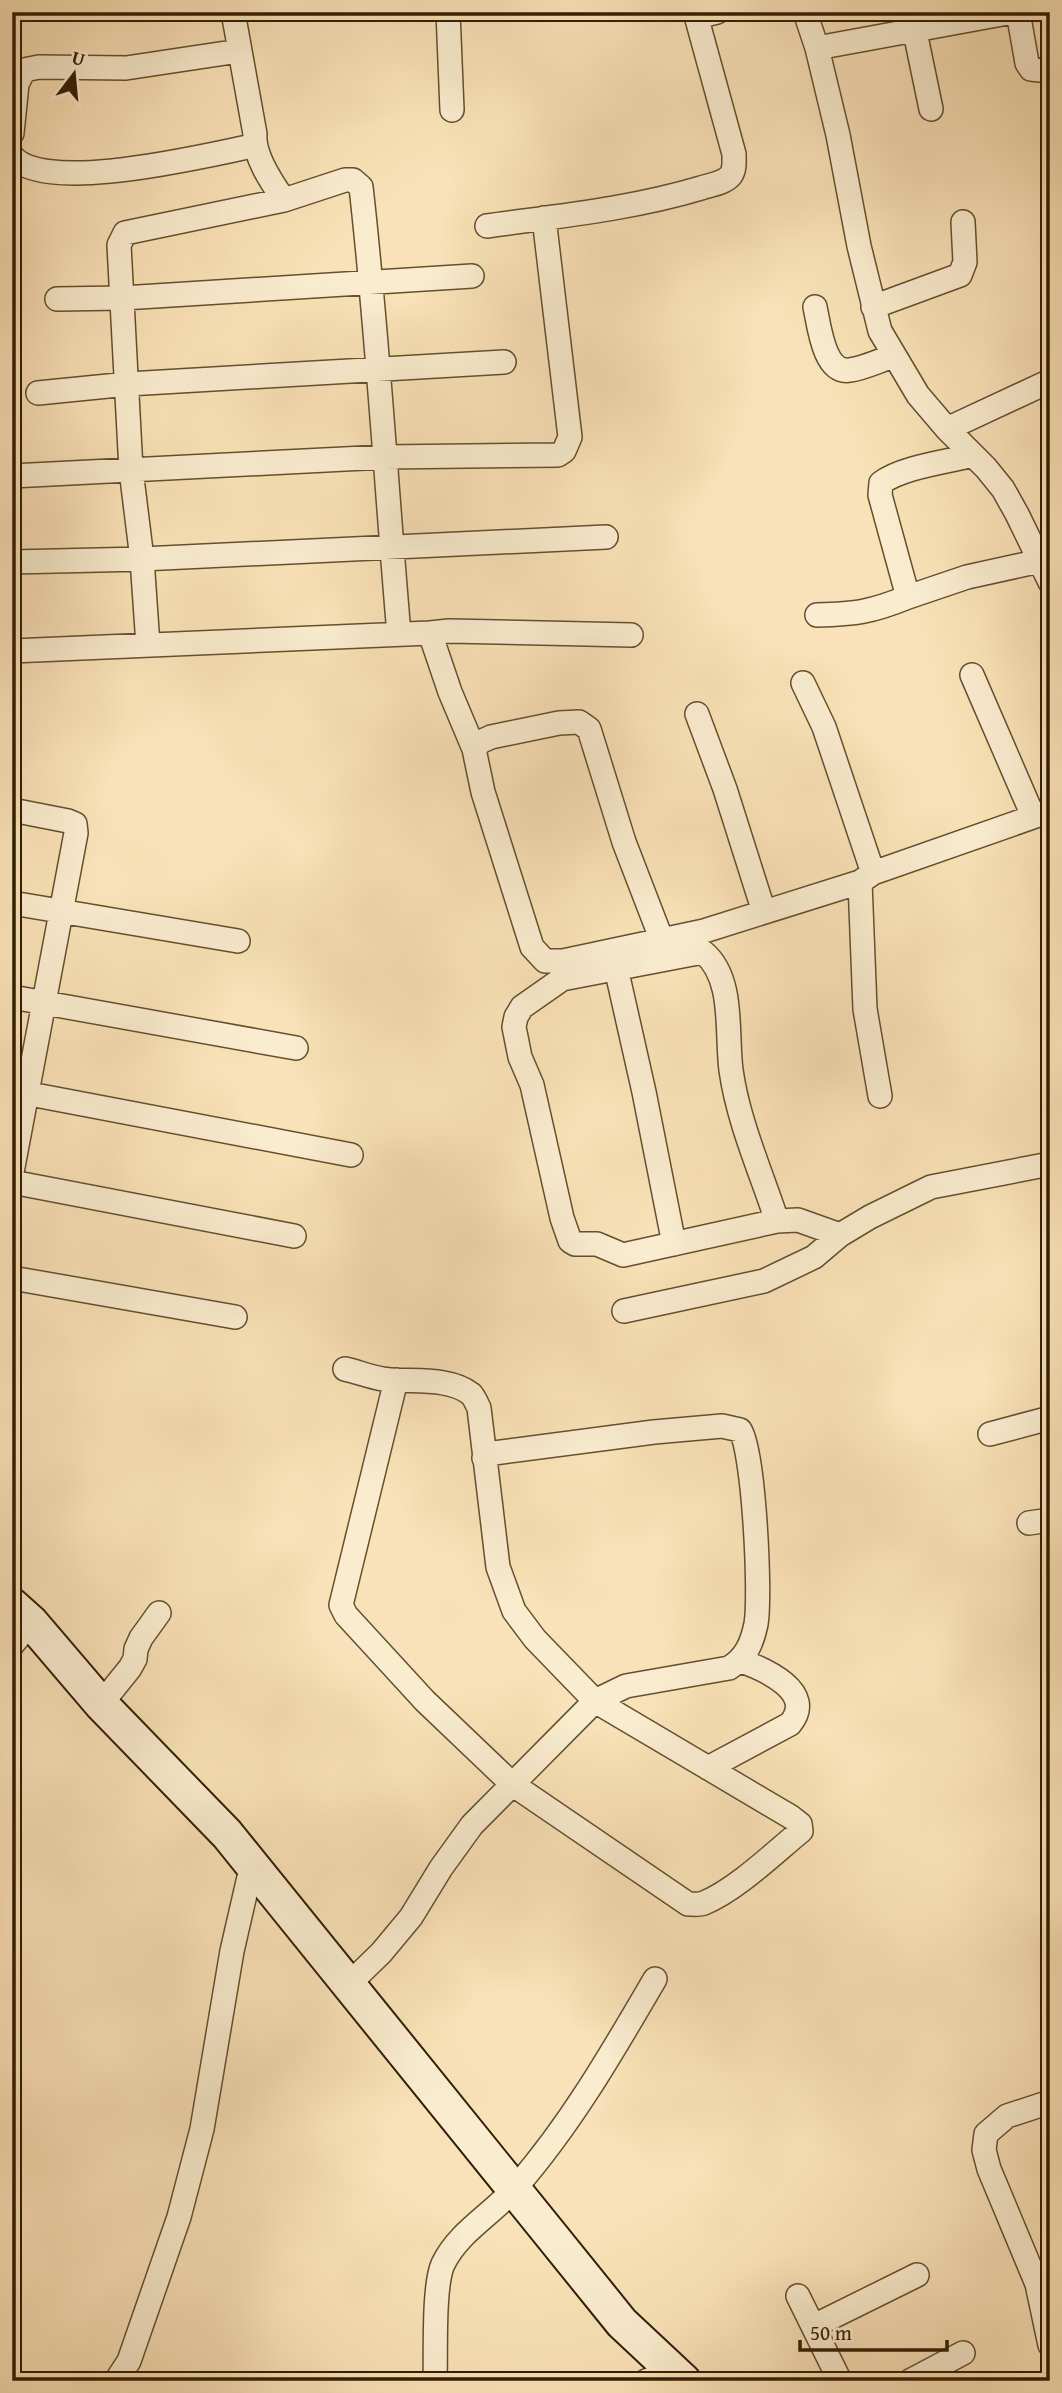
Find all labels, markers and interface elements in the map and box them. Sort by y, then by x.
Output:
north arrow [38,38,108,108]
text: U [69,42,89,73]
scale bar [800,2309,946,2353]
text: 50 m [810,2317,852,2348]

